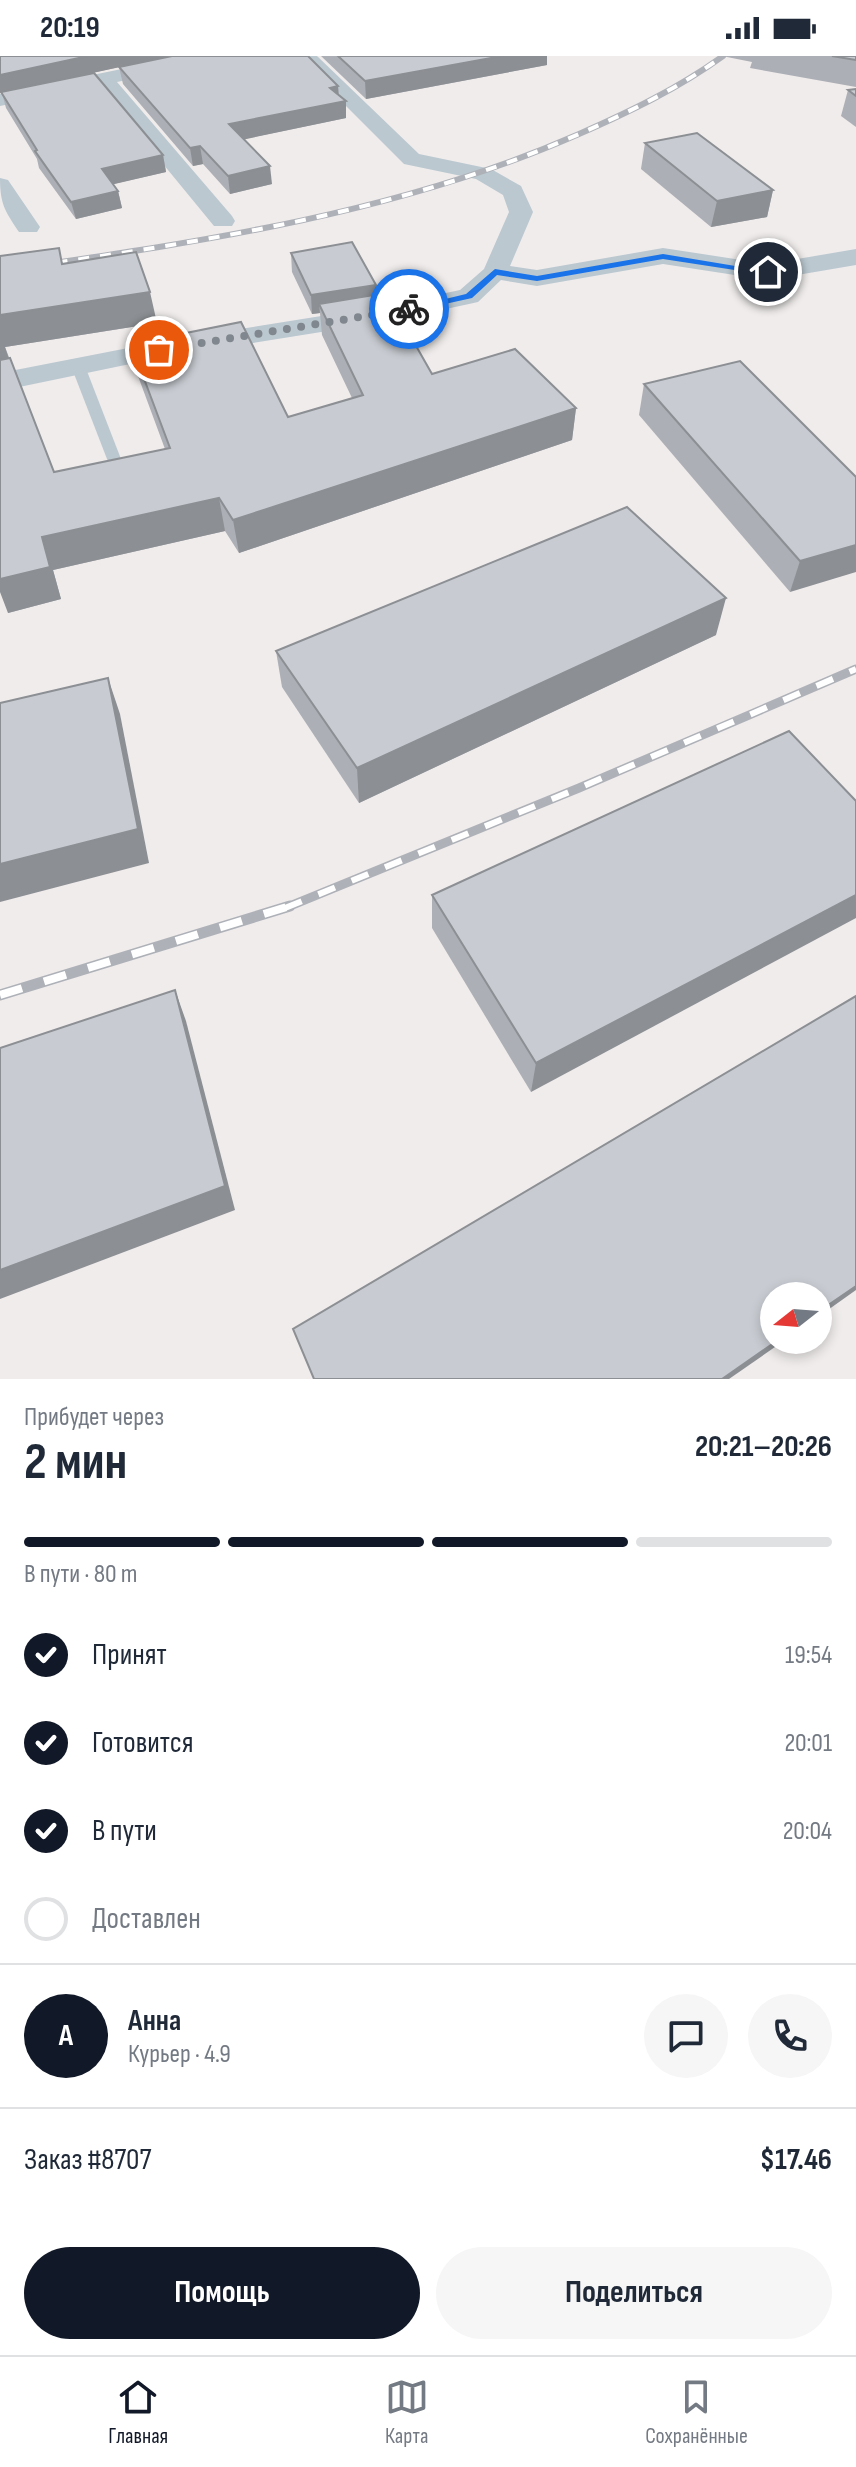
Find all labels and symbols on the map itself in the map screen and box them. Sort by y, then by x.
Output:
pin [734,238,802,306]
courier [369,269,449,349]
pin [125,316,193,384]
north arrow [760,1282,832,1354]

